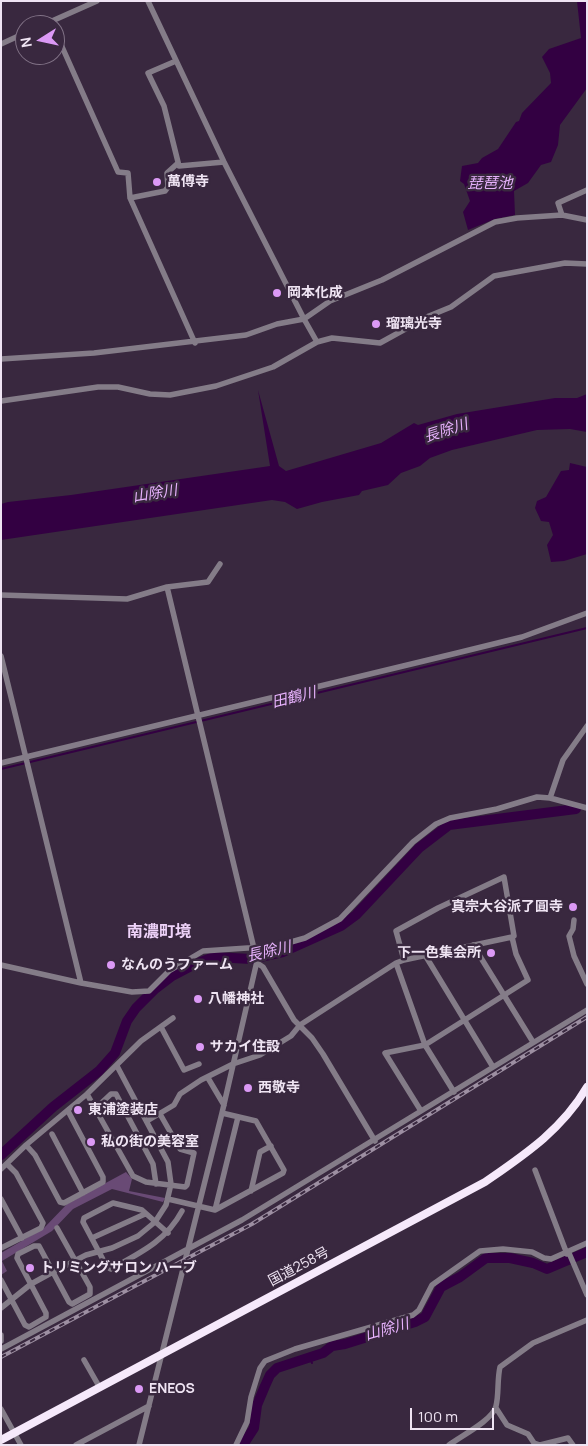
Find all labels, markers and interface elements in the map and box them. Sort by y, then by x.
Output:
north arrow [15,15,65,65]
text: N [15,36,36,49]
place label: 萬傅寺 [167,174,209,190]
water label: 琵琶池 [468,175,512,193]
marker: 萬傅寺 [151,176,163,188]
place label: 岡本化成 [287,285,343,301]
marker: 岡本化成 [271,287,283,299]
place label: 瑠璃光寺 [386,316,442,332]
marker: 瑠璃光寺 [370,318,382,330]
water label: 長除川 [422,415,470,447]
water label: 山除川 [131,482,179,506]
water label: 田鶴川 [270,684,318,712]
place label: 真宗大谷派了圓寺 [451,899,563,915]
marker: 真宗大谷派了圓寺 [567,901,579,913]
district label: 南濃町境 [127,923,191,943]
water label: 長除川 [245,938,293,966]
place label: 下一色集会所 [397,945,481,961]
marker: 下一色集会所 [485,947,497,959]
place label: なんのうファーム [121,957,233,973]
marker: なんのうファーム [105,959,117,971]
place label: 八幡神社 [208,991,264,1007]
marker: 八幡神社 [192,993,204,1005]
place label: サカイ住設 [210,1039,280,1055]
marker: サカイ住設 [194,1041,206,1053]
place label: 西敬寺 [258,1080,300,1096]
marker: 西敬寺 [242,1082,254,1094]
place label: 東浦塗装店 [88,1102,158,1118]
marker: 東浦塗装店 [72,1104,84,1116]
place label: 私の街の美容室 [101,1134,199,1150]
marker: 私の街の美容室 [85,1136,97,1148]
street label: 国道258号 [266,1244,332,1290]
place label: トリミングサロン ハーブ [40,1260,197,1276]
marker: トリミングサロン ハーブ [24,1262,36,1274]
water label: 山除川 [363,1315,411,1345]
place label: ENEOS [149,1381,195,1397]
marker: ENEOS [133,1383,145,1395]
scale bar [413,1398,497,1430]
text: 100 m [418,1406,458,1427]

